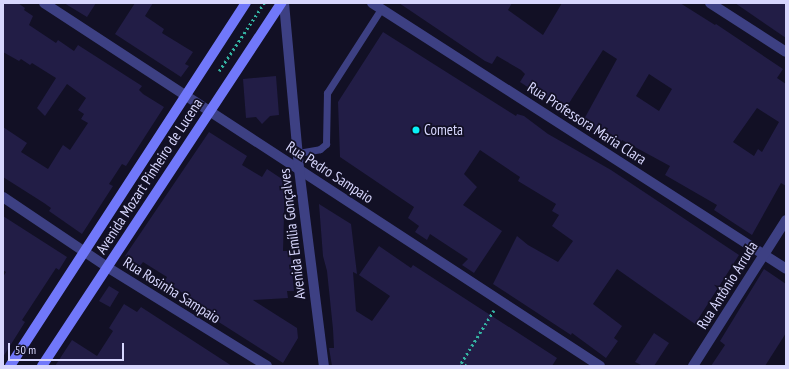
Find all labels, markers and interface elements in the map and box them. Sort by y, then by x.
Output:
street label: Rua Professora Maria Clara [524,78,650,168]
street label: Avenida Mozart Pinheiro de Lucena [92,95,206,257]
place label: Cometa [424,121,463,139]
marker: Cometa [411,125,421,135]
street label: Rua Pedro Sampaio [283,137,377,207]
street label: Avenida Emília Gonçalves [275,167,309,301]
street label: Rua Antônio Arruda [693,237,761,333]
street label: Rua Rosinha Sampaio [120,253,224,327]
scale bar [10,335,126,361]
text: 50 m [15,342,36,357]

